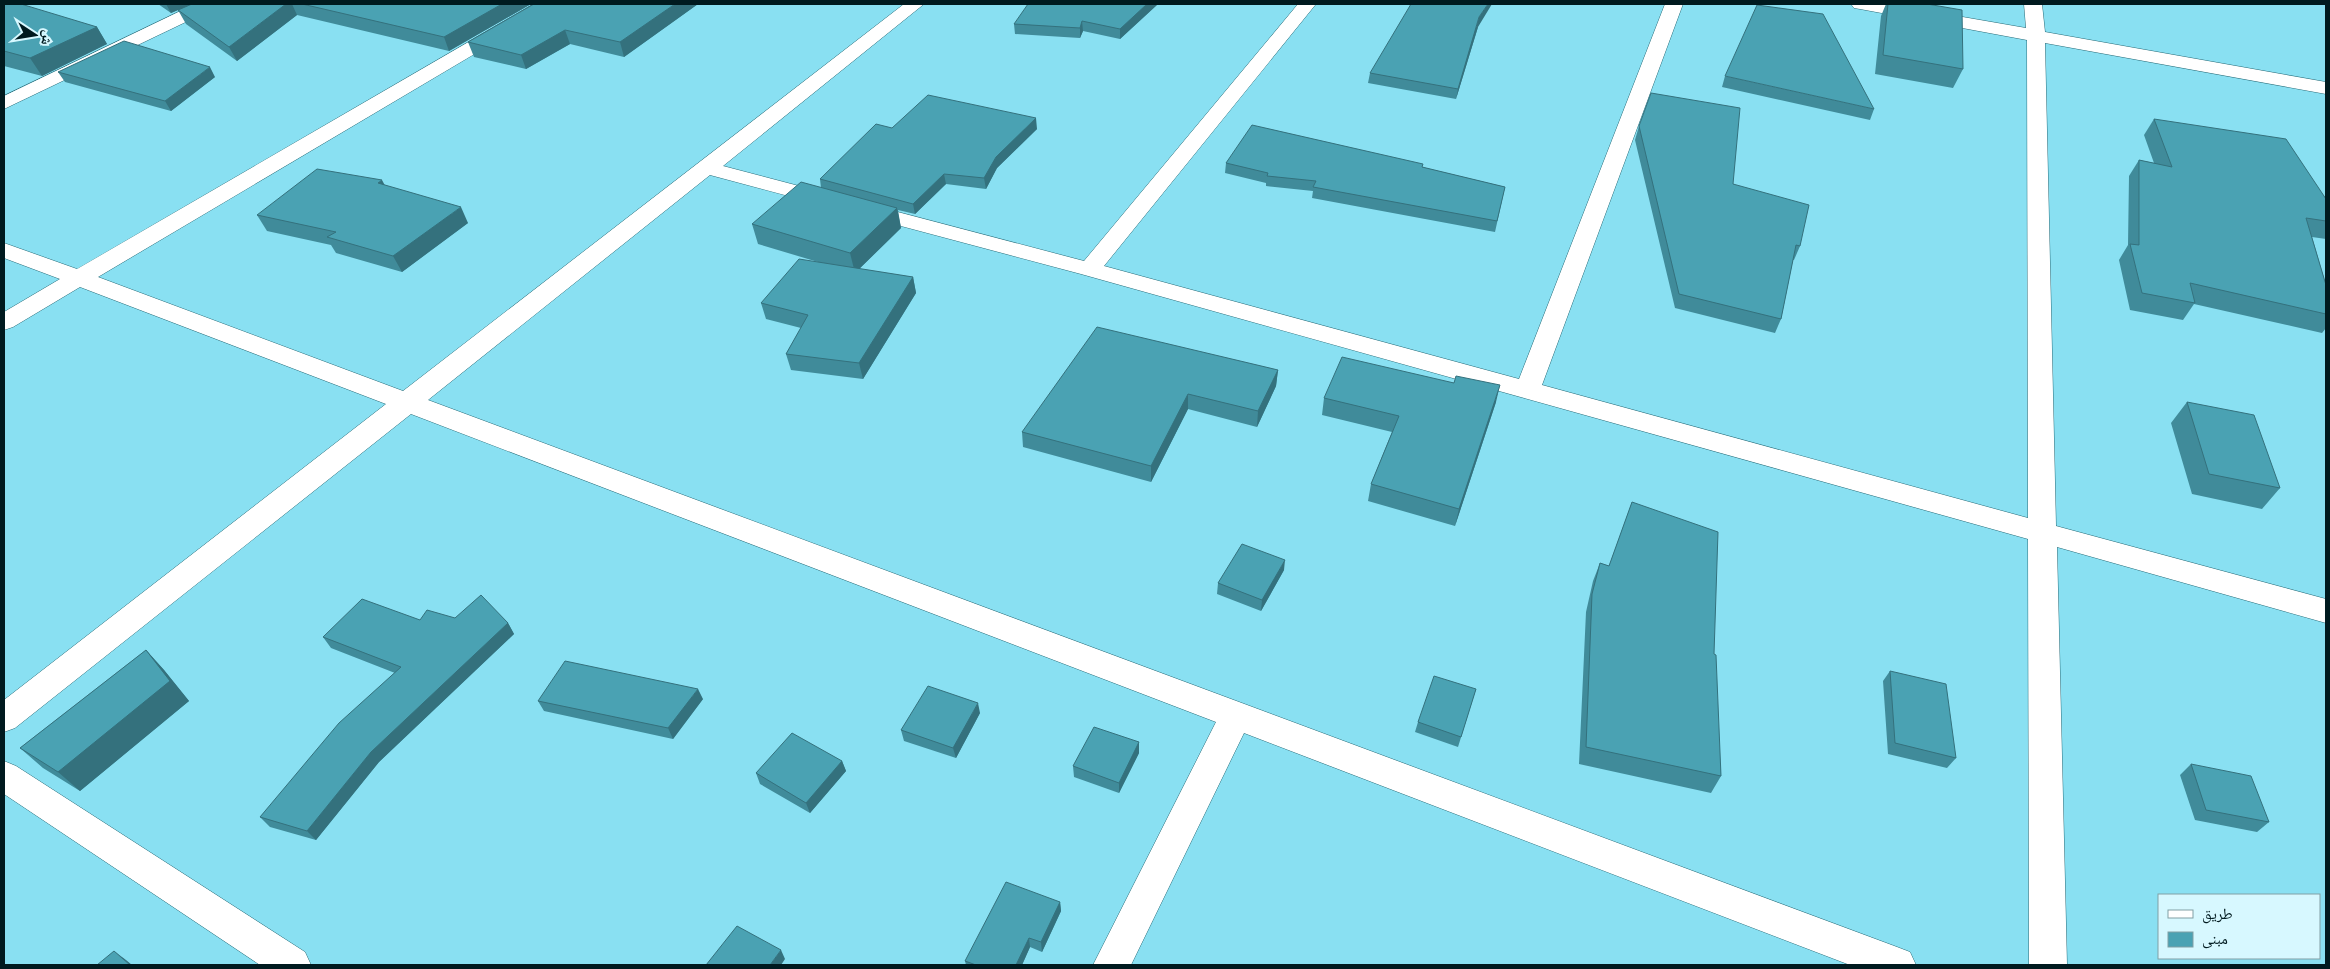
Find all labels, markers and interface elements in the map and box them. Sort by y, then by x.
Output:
north arrow [10,10,60,60]
text: ش [37,29,57,47]
legend [2158,894,2320,959]
text: طريق [2202,905,2233,924]
text: مبنى [2202,930,2228,949]

